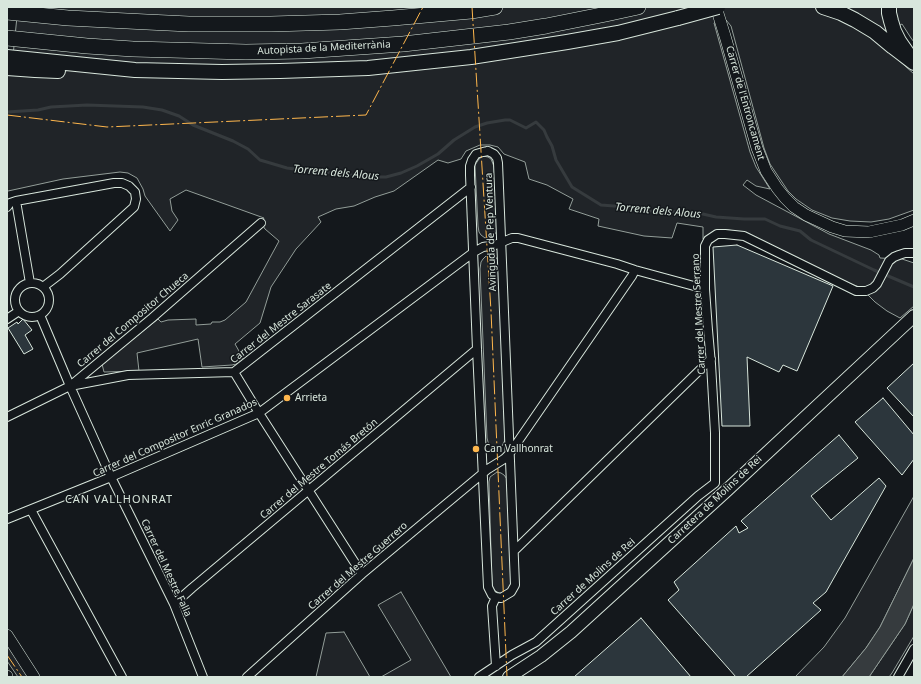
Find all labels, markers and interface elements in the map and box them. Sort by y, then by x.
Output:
street label: Autopista de la Mediterrània [257,39,391,57]
street label: Carrer de l'Entroncament [723,44,767,162]
water label: Torrent dels Alous [292,163,380,183]
street label: Avinguda de Pep Ventura [483,172,499,292]
water label: Torrent dels Alous [614,201,702,221]
street label: Carrer del Mestre Serrano [690,253,708,375]
street label: Carrer del Compositor Chueca [75,270,191,370]
street label: Carrer del Mestre Sarasate [228,280,334,366]
place label: Arrieta [295,392,327,404]
marker: Arrieta [282,393,292,403]
street label: Carrer del Compositor Enric Granados [91,396,259,480]
street label: Carrer del Mestre Tomás Bretón [258,416,380,522]
place label: Can Vallhonrat [484,443,553,455]
marker: Can Vallhonrat [471,444,481,454]
street label: Carretera de Molins de Rei [666,453,764,547]
district label: CAN VALLHONRAT [65,493,173,507]
street label: Carrer del Mestre Falla [138,517,194,619]
street label: Carrer del Mestre Guerrero [306,520,410,612]
street label: Carrer de Molins de Rei [548,536,638,618]

